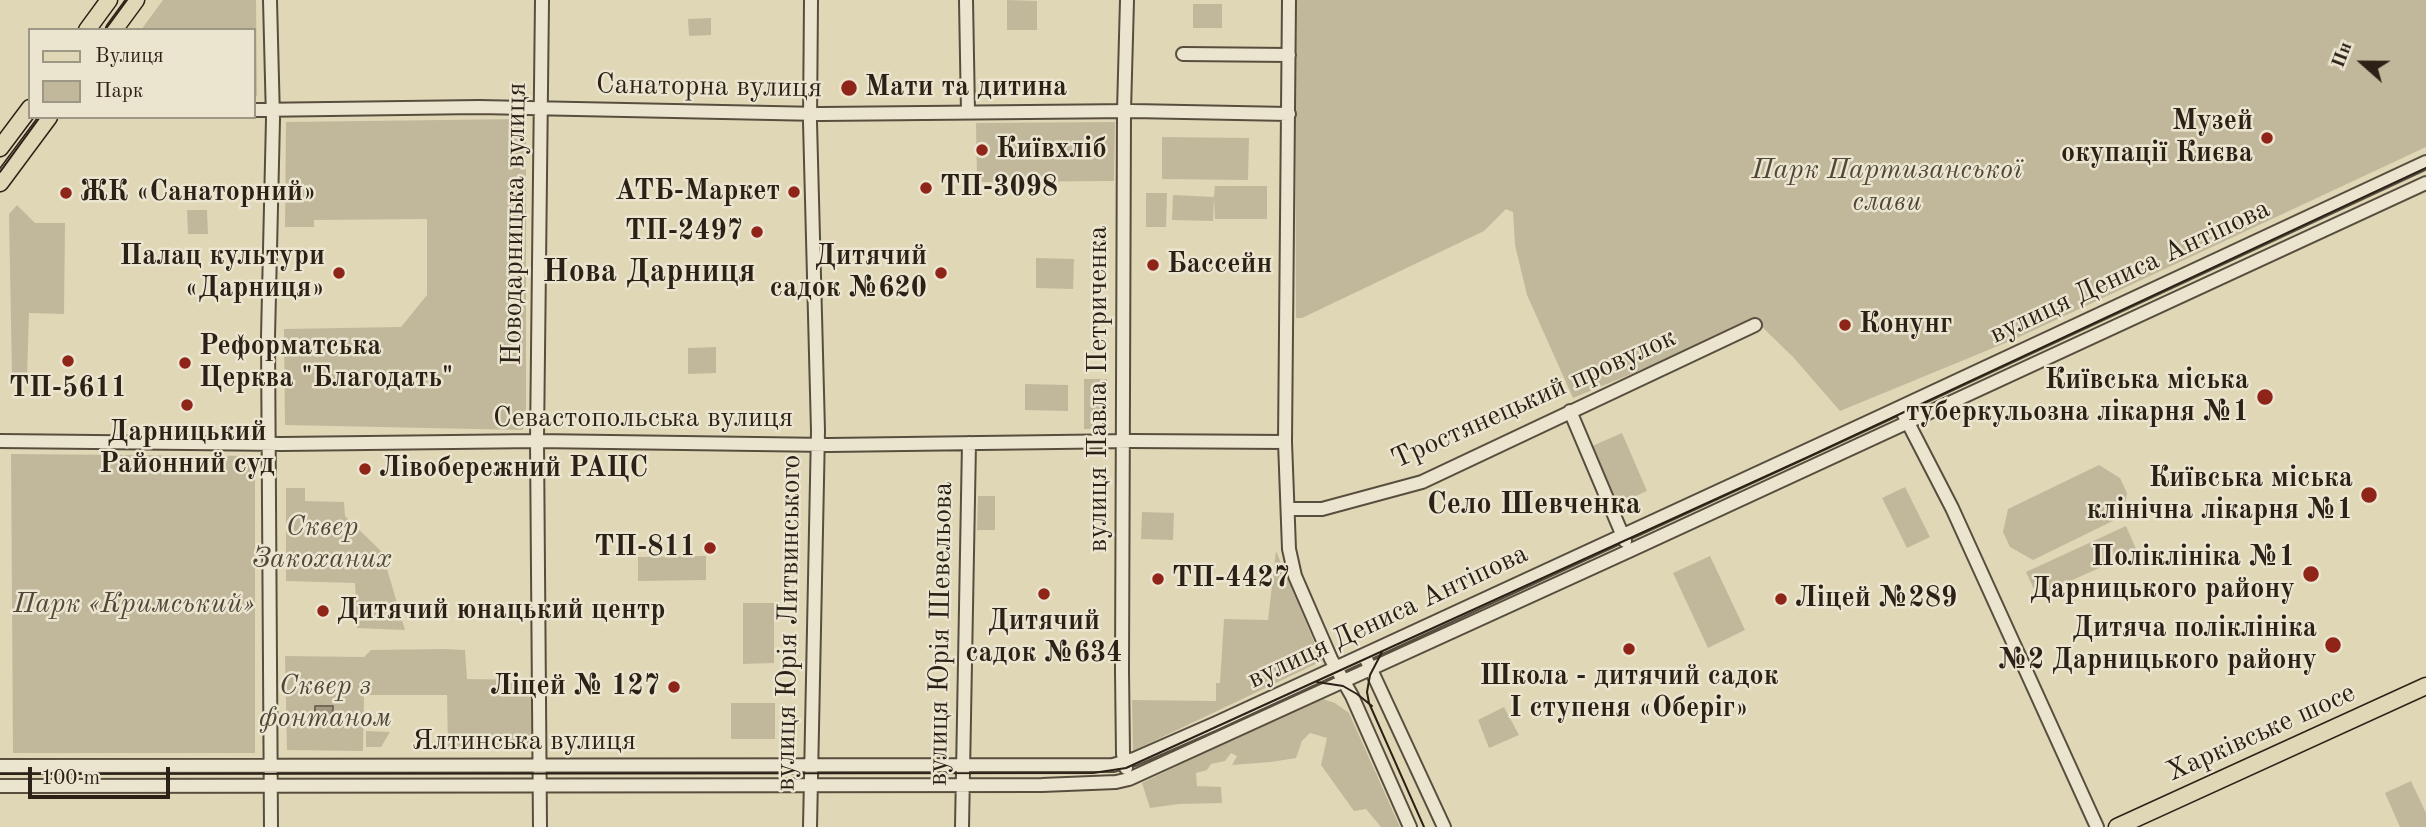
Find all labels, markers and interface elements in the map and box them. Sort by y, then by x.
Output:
legend [28,28,256,119]
north arrow [2328,28,2398,98]
text: Пн [2329,40,2356,71]
text: Вулиця [95,46,164,67]
street label: Санаторна вулиця [596,68,822,106]
place label: Мати та дитина [865,71,1067,105]
marker: Мати та дитина [839,78,859,98]
text: Парк [95,81,143,102]
street label: Новодарницька вулиця [496,82,534,366]
place label: Музей окупації Києва [2061,105,2253,171]
marker: Музей окупації Києва [2259,130,2275,146]
place label: Київхліб [996,133,1107,167]
marker: Київхліб [974,142,990,158]
park label: Парк Партизанської слави [1752,154,2022,220]
place label: ТП-3098 [940,171,1058,205]
place label: АТБ-Маркет [615,175,780,209]
place label: ЖК «Санаторний» [80,176,316,210]
marker: ТП-3098 [918,180,934,196]
marker: АТБ-Маркет [786,184,802,200]
marker: ЖК «Санаторний» [58,185,74,201]
street label: вулиця Дениса Антіпова [1984,192,2276,352]
place label: ТП-2497 [625,215,743,249]
marker: ТП-2497 [749,224,765,240]
street label: вулиця Павла Петриченка [1082,226,1116,552]
place label: Палац культури «Дарниця» [119,240,325,306]
place label: Дитячий садок №620 [770,240,927,306]
place label: Бассейн [1167,248,1272,282]
district label: Нова Дарниця [542,254,756,292]
marker: Бассейн [1145,257,1161,273]
marker: Палац культури «Дарниця» [331,265,347,281]
marker: Дитячий садок №620 [933,265,949,281]
place label: Конунг [1859,308,1952,342]
marker: Конунг [1837,317,1853,333]
street label: Тростянецький провулок [1386,321,1682,477]
place label: Реформатська Церква "Благодать" [199,330,453,396]
marker: ТП-5611 [60,353,76,369]
marker: Реформатська Церква "Благодать" [177,355,193,371]
place label: Київська міська туберкульозна лікарня №1 [1906,364,2249,430]
place label: ТП-5611 [9,372,127,406]
marker: Київська міська туберкульозна лікарня №1 [2255,387,2275,407]
marker: Дарницький Районний суд [179,397,195,413]
street label: Севастопольська вулиця [493,402,793,436]
place label: Дарницький Районний суд [99,416,275,482]
place label: Лівобережний РАЦС [379,452,648,486]
street label: вулиця Юрія Литвинського [769,455,809,791]
marker: Лівобережний РАЦС [357,461,373,477]
place label: Київська міська клінічна лікарня №1 [2087,462,2353,528]
street label: вулиця Юрія Шевельова [922,481,960,787]
marker: Київська міська клінічна лікарня №1 [2359,485,2379,505]
district label: Село Шевченка [1427,487,1641,523]
park label: Сквер Закоханих [252,511,392,577]
place label: ТП-811 [594,531,696,565]
street label: вулиця Дениса Антіпова [1242,537,1534,697]
marker: ТП-811 [702,540,718,556]
place label: Поліклініка №1 Дарницького району [2030,541,2295,607]
place label: ТП-4427 [1172,562,1290,596]
marker: Поліклініка №1 Дарницького району [2301,564,2321,584]
marker: ТП-4427 [1150,571,1166,587]
place label: Ліцей №289 [1795,582,1957,616]
marker: Дитячий садок №634 [1036,586,1052,602]
park label: Парк «Кримський» [13,588,255,622]
marker: Ліцей №289 [1773,591,1789,607]
place label: Дитячий юнацький центр [337,594,666,628]
marker: Дитячий юнацький центр [315,603,331,619]
place label: Дитячий садок №634 [965,605,1123,671]
place label: Дитяча поліклініка №2 Дарницького району [1998,612,2317,678]
marker: Дитяча поліклініка №2 Дарницького району [2323,635,2343,655]
marker: Школа - дитячий садок І ступеня «Оберіг» [1621,641,1637,657]
place label: Школа - дитячий садок І ступеня «Оберіг» [1480,660,1778,726]
park label: Сквер з фонтаном [258,670,392,736]
place label: Ліцей № 127 [490,670,660,704]
street label: Харківське шосе [2161,676,2361,790]
marker: Ліцей № 127 [666,679,682,695]
street label: Ялтинська вулиця [412,725,636,759]
scale bar [32,754,173,798]
text: 100 m [41,768,100,789]

